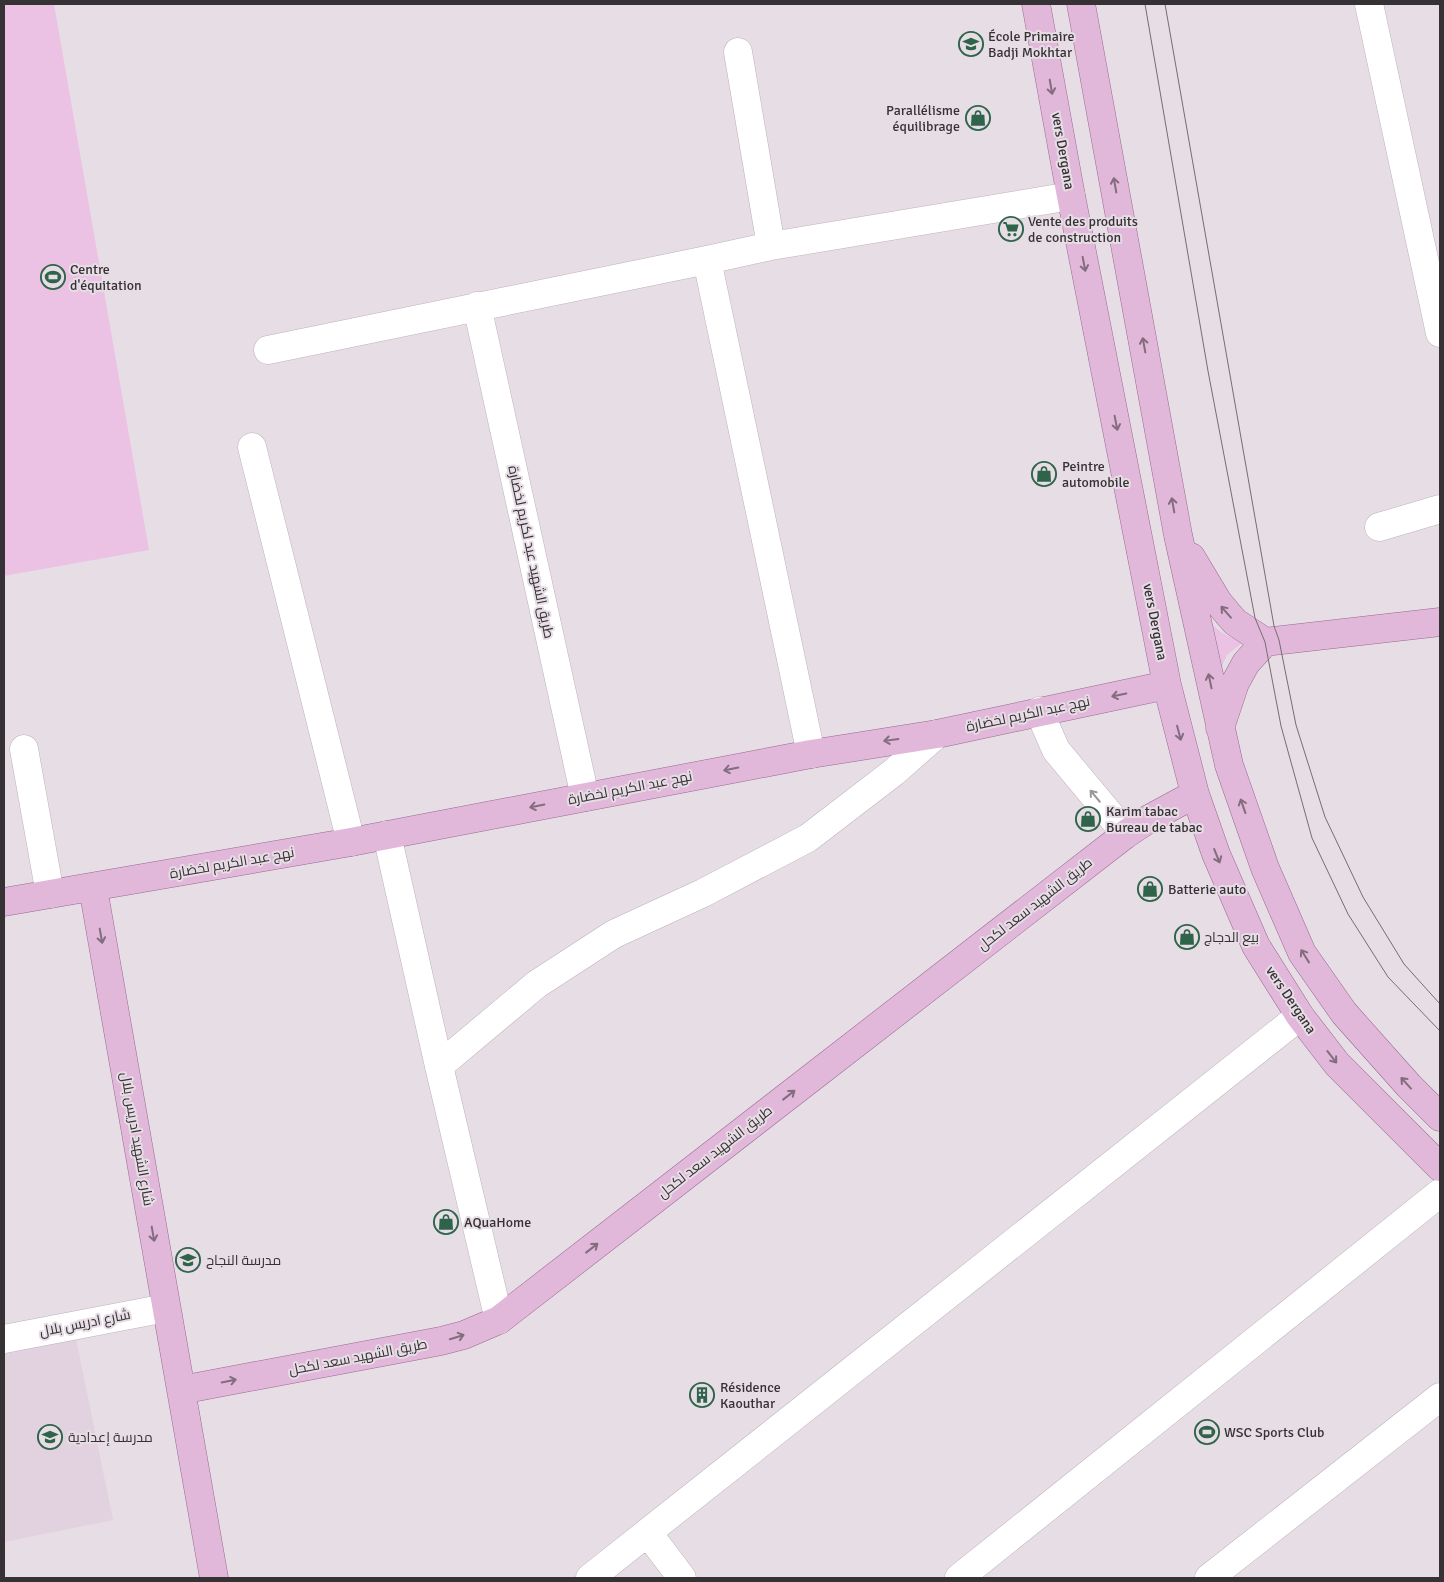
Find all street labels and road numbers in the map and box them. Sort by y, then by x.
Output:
street label: vers Dergana [1048,111,1078,191]
street label: طريق الشهيد عبد لكريم لخضارة [503,464,558,640]
street label: vers Dergana [1139,582,1171,662]
street label: نهج عبد الكريم لخضارة [964,693,1092,736]
street label: نهج عبد الكريم لخضارة [566,768,694,809]
street label: نهج عبد الكريم لخضارة [168,844,296,883]
street label: طريق الشهيد سعد لكحل [974,854,1096,954]
street label: vers Dergana [1262,963,1320,1037]
street label: شارع الشهيد ادريس بلال [117,1071,157,1207]
street label: طريق الشهيد سعد لكحل [654,1102,776,1202]
street label: شارع ادريس بلال [38,1306,132,1340]
street label: طريق الشهيد سعد لكحل [287,1335,429,1379]

